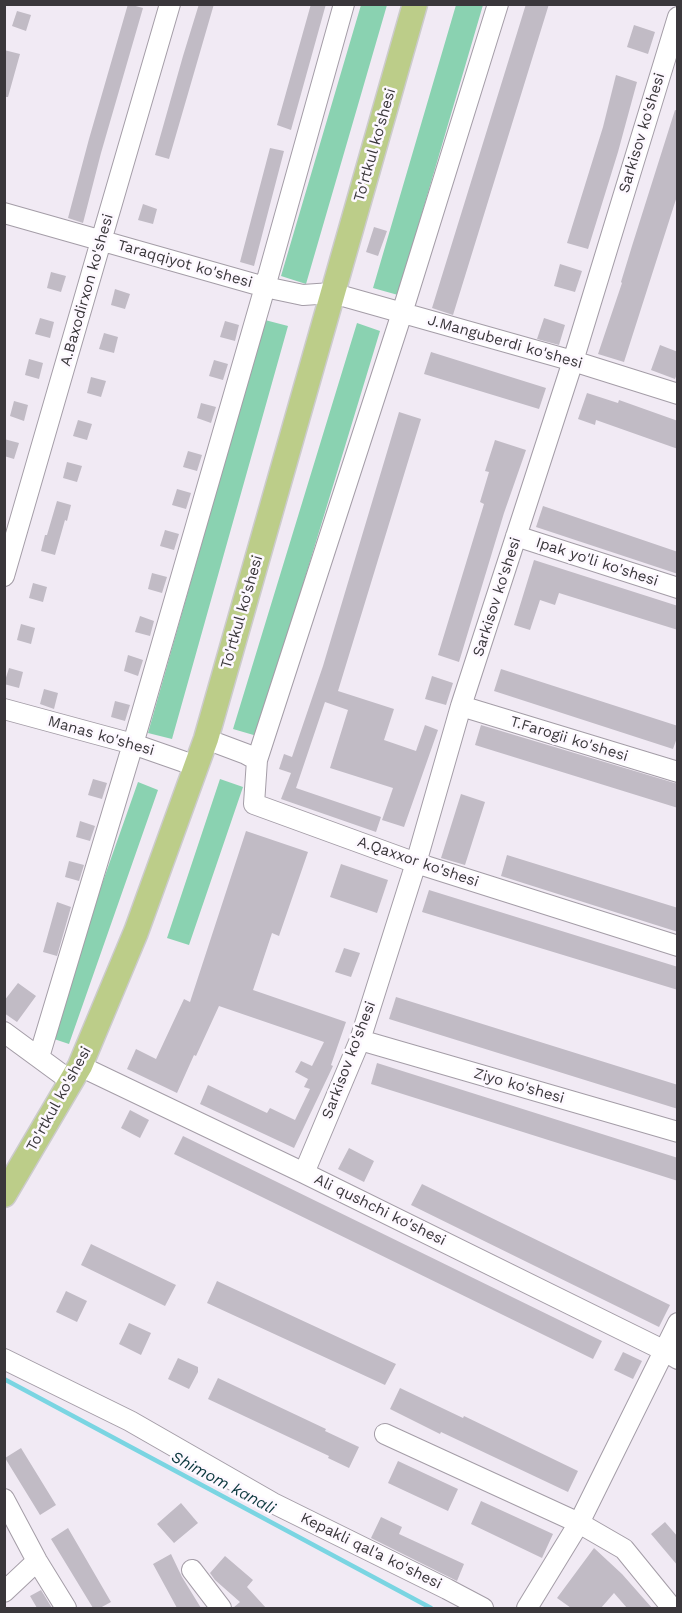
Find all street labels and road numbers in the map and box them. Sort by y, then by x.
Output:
street label: Sarkisov ko'shesi [615,71,669,195]
street label: To'rtkul ko'shesi [350,86,400,204]
street label: A.Baxodirxon ko'shesi [57,212,117,368]
street label: Taraqqiyot ko'shesi [116,236,254,292]
street label: J.Manguberdi ko'shesi [425,311,585,373]
street label: Ipak yo'li ko'shesi [534,534,660,590]
street label: Sarkisov ko'shesi [469,535,525,659]
street label: To'rtkul ko'shesi [217,553,267,671]
street label: Manas ko'shesi [46,712,156,760]
street label: T.Farogii ko'shesi [508,712,630,766]
street label: A.Qaxxor ko'shesi [355,833,481,891]
street label: Sarkisov ko'shesi [318,999,380,1121]
street label: To'rtkul ko'shesi [23,1043,95,1155]
street label: Ziyo ko'shesi [472,1064,566,1108]
street label: Ali qushchi ko'shesi [311,1170,449,1250]
street label: Kepakli qal'a ko'shesi [297,1509,445,1593]

